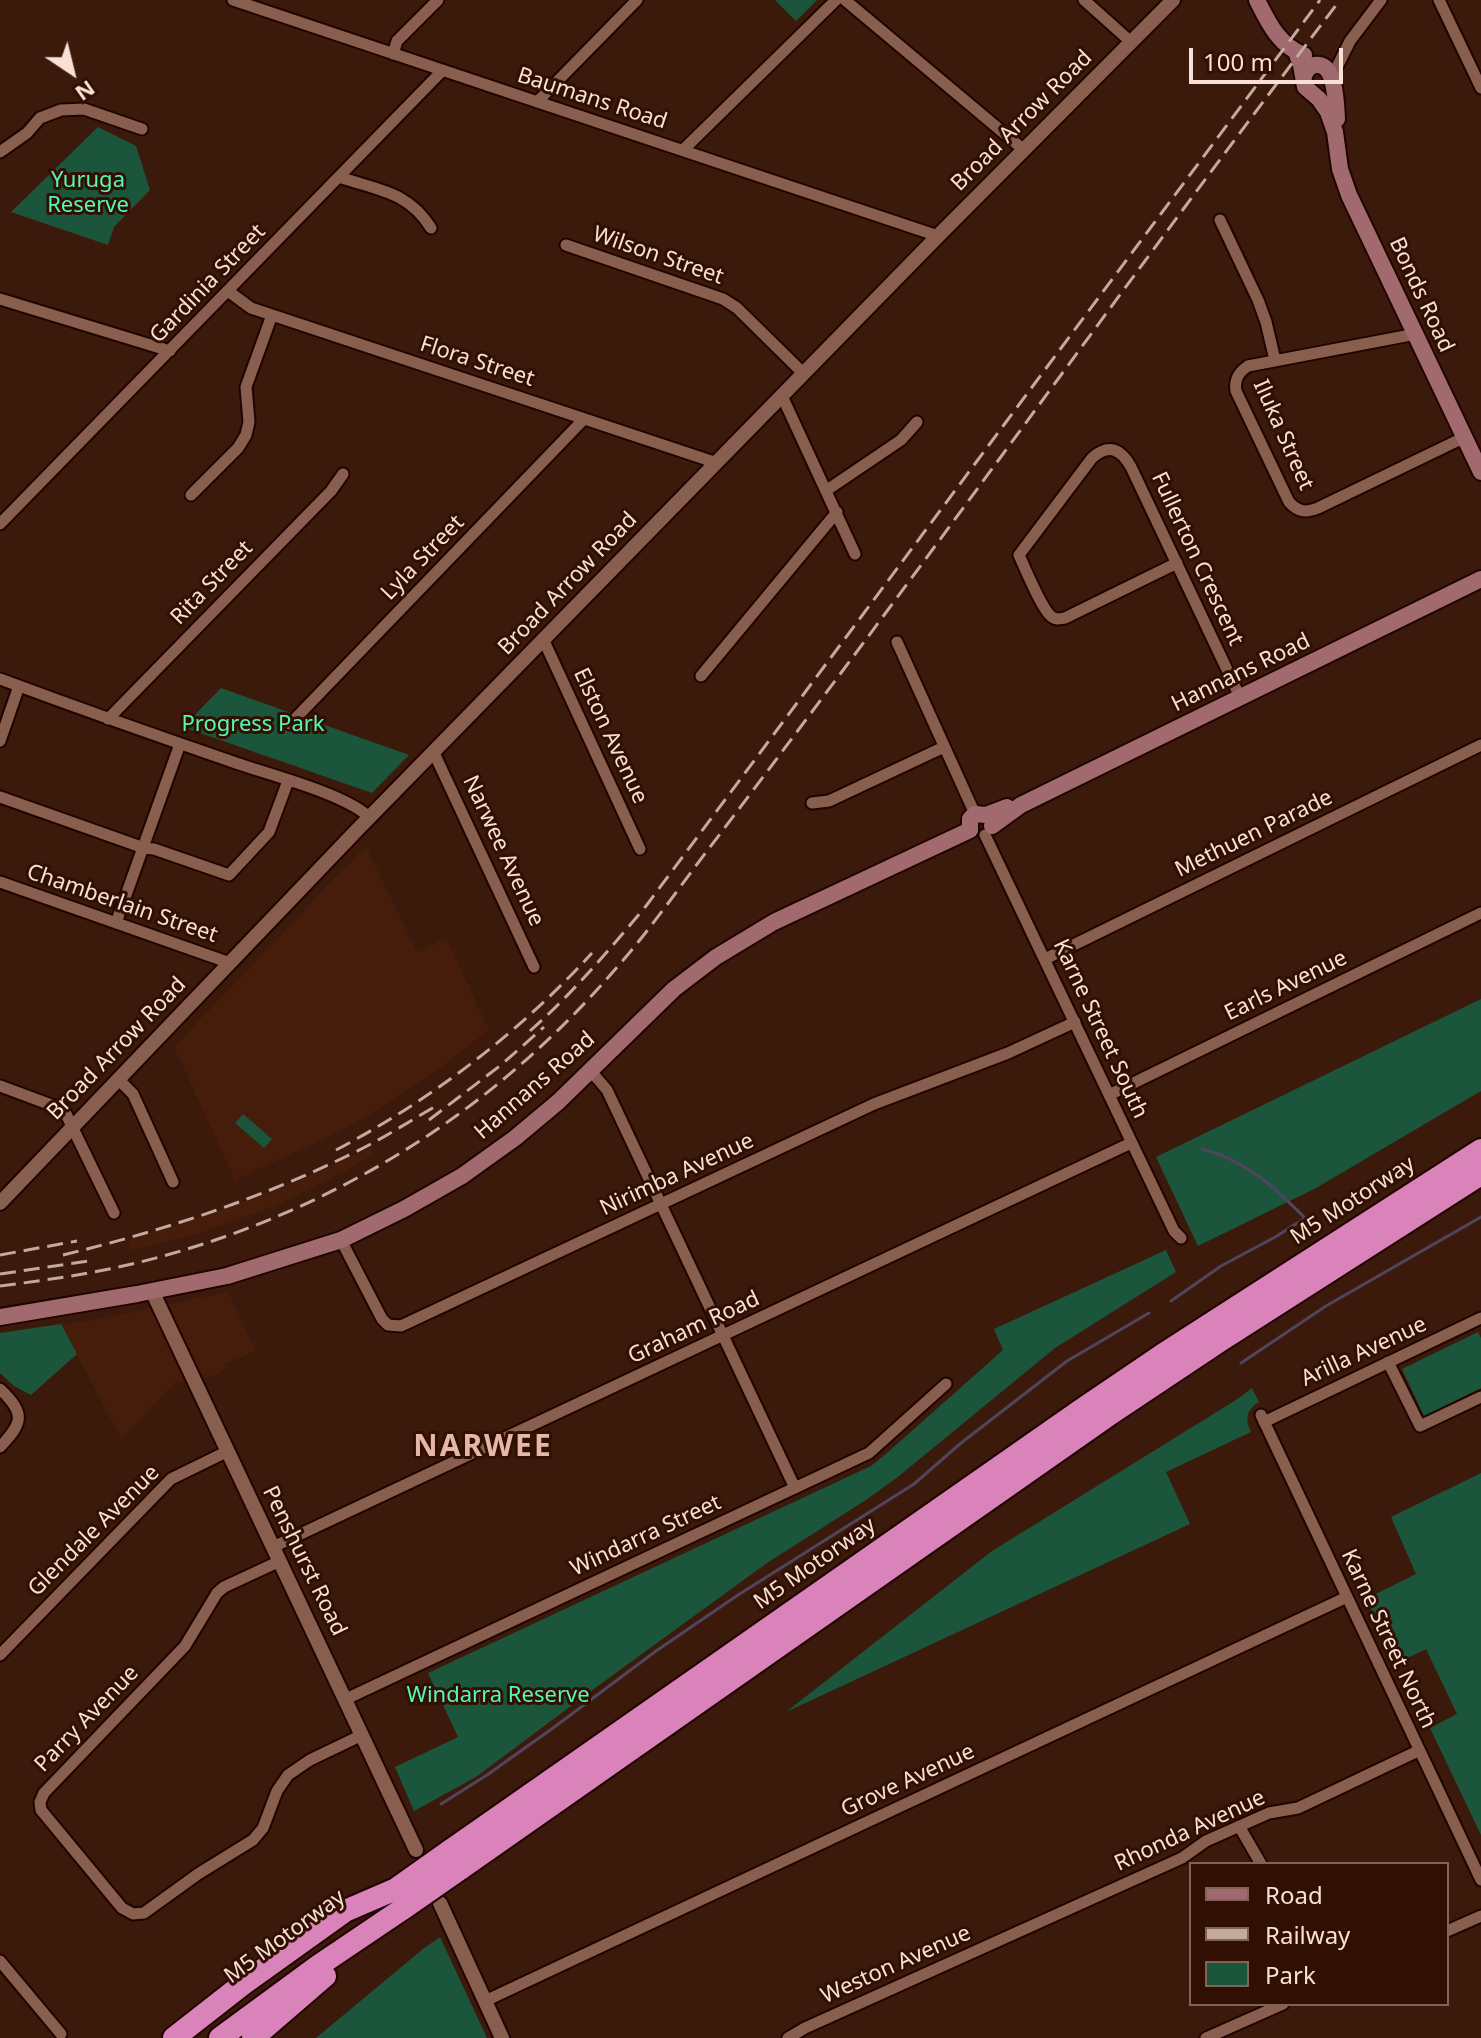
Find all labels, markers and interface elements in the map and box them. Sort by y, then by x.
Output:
north arrow [32,32,112,112]
scale bar [1193,32,1347,82]
street label: Broad Arrow Road [946,45,1098,197]
text: 100 m [1203,45,1273,78]
street label: Baumans Road [514,62,670,136]
text: N [70,74,102,109]
park label: Yuruga Reserve [47,168,129,220]
street label: Gardinia Street [145,219,271,349]
street label: Wilson Street [589,221,727,291]
street label: Bonds Road [1383,233,1459,357]
street label: Flora Street [417,331,537,393]
street label: Iluka Street [1247,376,1319,494]
street label: Fullerton Crescent [1145,468,1249,650]
street label: Broad Arrow Road [493,507,643,661]
street label: Lyla Street [376,510,470,606]
street label: Rita Street [165,535,259,631]
street label: Hannans Road [1167,628,1315,718]
street label: Elston Avenue [567,664,653,808]
park label: Progress Park [181,712,325,738]
street label: Narwee Avenue [457,771,549,931]
street label: Methuen Parade [1171,784,1337,884]
street label: Chamberlain Street [23,859,221,949]
street label: Karne Street South [1047,935,1153,1123]
street label: Earls Avenue [1221,945,1351,1027]
street label: Broad Arrow Road [42,972,192,1126]
street label: Hannans Road [469,1027,601,1145]
street label: Nirimba Avenue [596,1128,758,1222]
street label: M5 Motorway [1286,1151,1420,1251]
street label: Graham Road [624,1286,764,1370]
street label: Arilla Avenue [1297,1311,1431,1393]
district label: NARWEE [413,1429,553,1465]
street label: Glendale Avenue [23,1460,165,1602]
street label: Penshurst Road [256,1482,352,1640]
street label: Windarra Street [567,1490,725,1582]
street label: M5 Motorway [749,1512,881,1616]
street label: Karne Street North [1335,1545,1441,1733]
street label: Parry Avenue [30,1660,144,1778]
park label: Windarra Reserve [406,1683,590,1709]
street label: Grove Avenue [837,1739,979,1823]
street label: Rhonda Avenue [1111,1785,1269,1877]
legend [1189,1862,1449,2006]
text: Road [1265,1878,1323,1911]
street label: M5 Motorway [220,1884,350,1990]
text: Railway [1265,1918,1350,1951]
street label: Weston Avenue [817,1920,975,2010]
text: Park [1265,1958,1316,1991]

